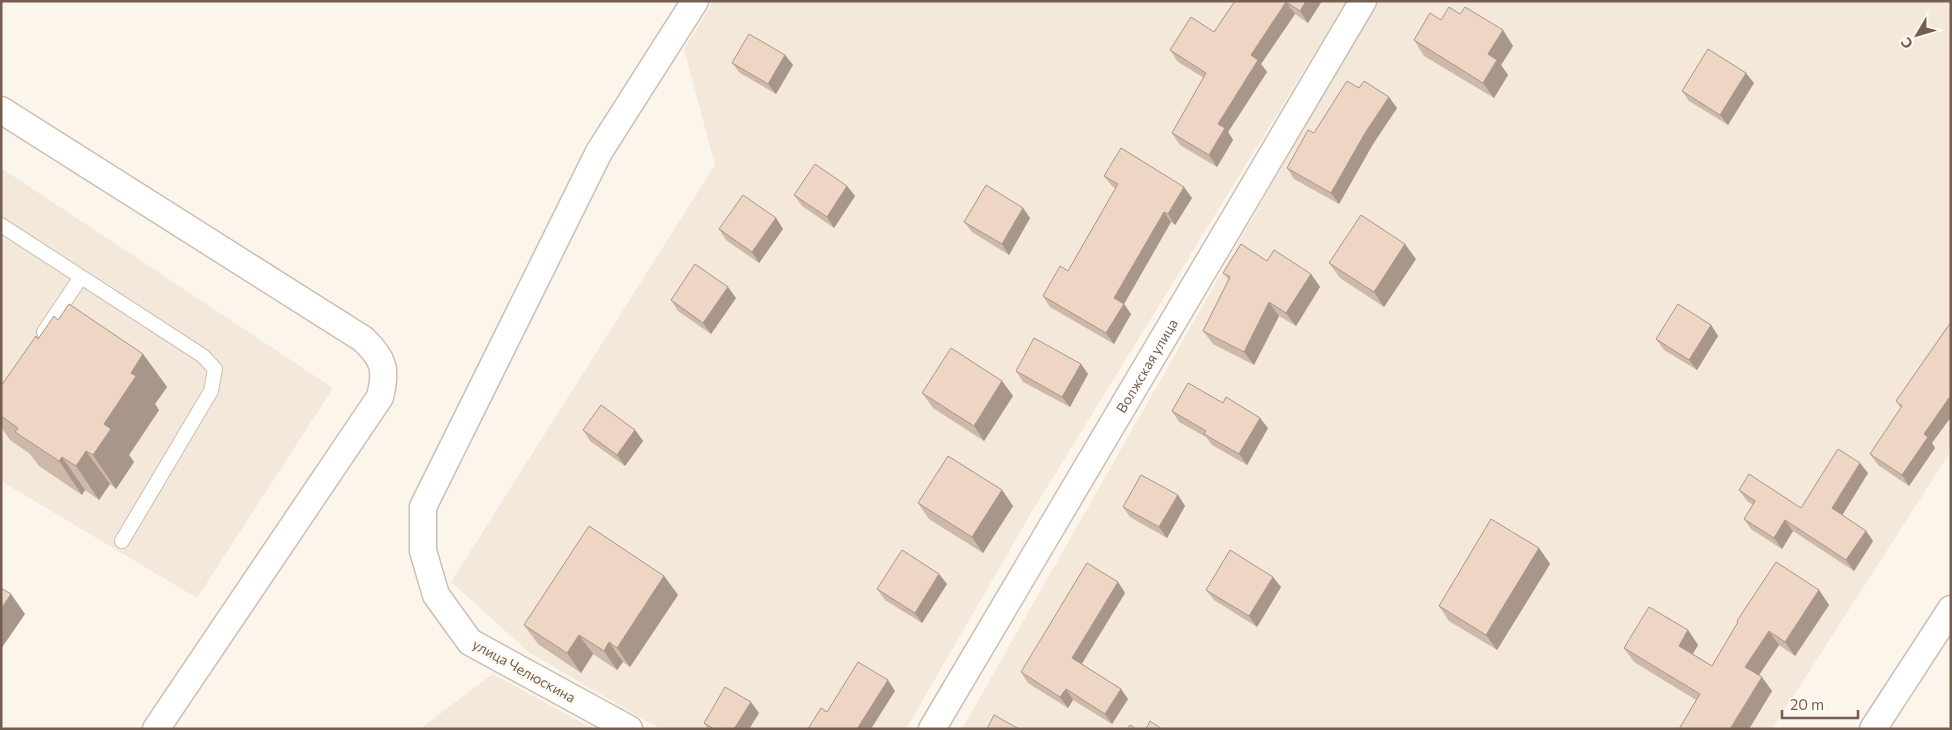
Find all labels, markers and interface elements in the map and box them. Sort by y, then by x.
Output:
north arrow [1892,10,1942,60]
text: С [1897,34,1916,52]
street label: Волжская улица [1112,316,1181,416]
street label: улица Челюскина [470,635,579,706]
scale bar [1782,688,1858,720]
text: 20 m [1790,695,1824,713]

